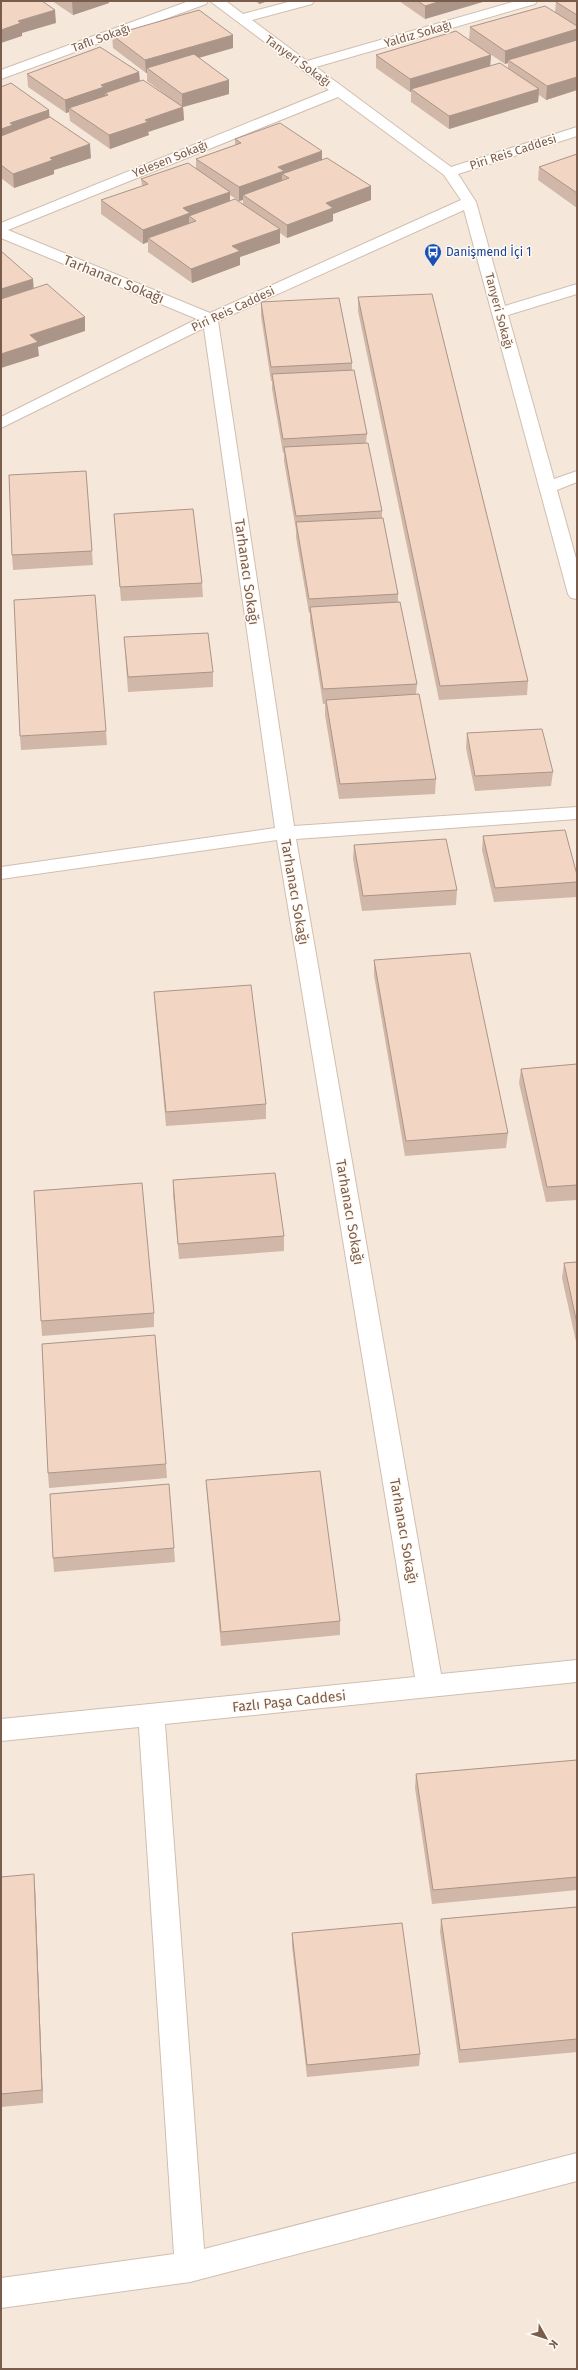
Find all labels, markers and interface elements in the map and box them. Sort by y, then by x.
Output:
street label: Yaldız Sokağı [382,18,454,50]
street label: Taflı Sokağı [70,21,132,55]
street label: Tanyeri Sokağı [262,32,334,90]
street label: Piri Reis Caddesi [468,131,558,173]
street label: Yelesen Sokağı [130,137,210,181]
bus stop icon: Danişmend İçi 1 [423,242,443,267]
place label: Danişmend İçi 1 [446,244,531,259]
street label: Tarhanacı Sokağı [61,252,167,307]
street label: Tanyeri Sokağı [482,271,516,351]
street label: Piri Reis Caddesi [189,284,277,334]
street label: Tarhanacı Sokağı [231,518,262,626]
street label: Tarhanacı Sokağı [277,838,312,946]
street label: Tarhanacı Sokağı [332,1158,367,1266]
street label: Tarhanacı Sokağı [386,1477,421,1585]
street label: Fazlı Paşa Caddesi [231,1687,347,1716]
north arrow [526,2318,566,2358]
text: K [545,2337,561,2352]

